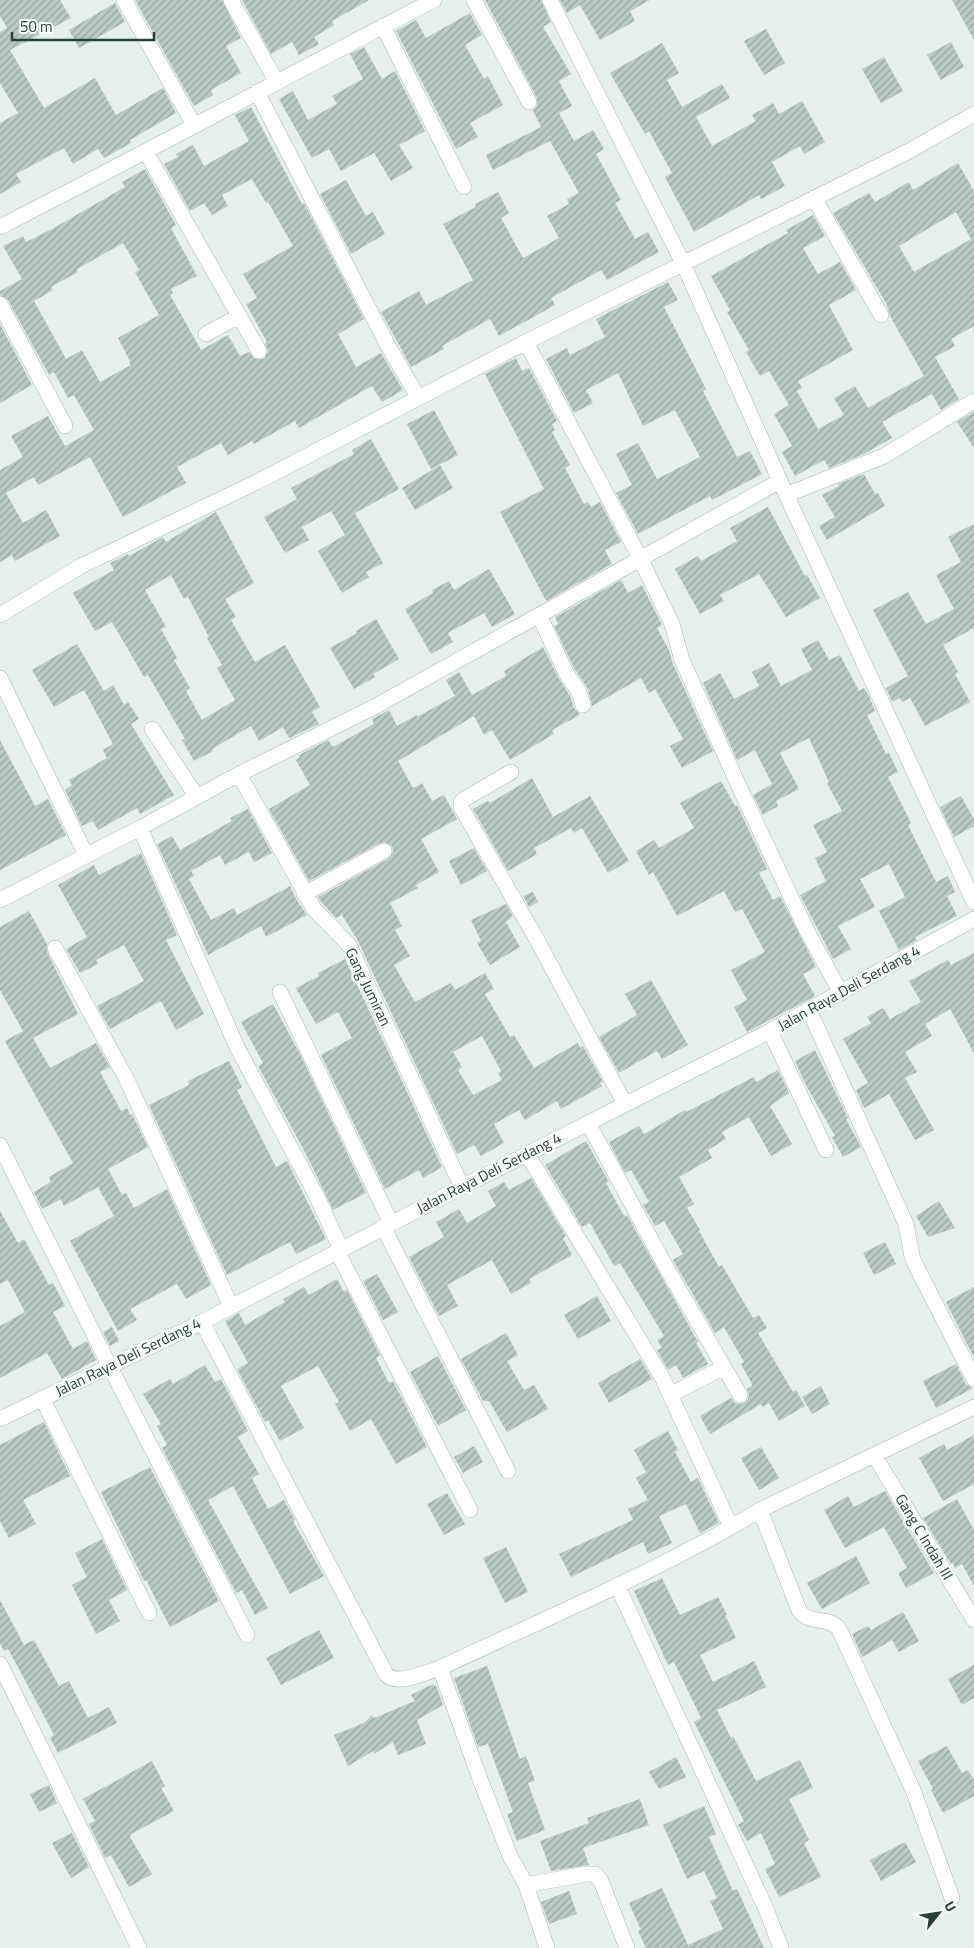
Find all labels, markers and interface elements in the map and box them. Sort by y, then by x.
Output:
scale bar [12,10,155,42]
text: 50 m [20,15,53,38]
street label: Jalan Raya Deli Serdang 4 [773,939,924,1036]
street label: Gang Jumiran [340,944,397,1030]
street label: Jalan Raya Deli Serdang 4 [412,1126,565,1219]
street label: Jalan Raya Deli Serdang 4 [51,1311,205,1402]
street label: Gang C Indah III [890,1489,959,1584]
north arrow [914,1888,964,1938]
text: U [939,1897,962,1915]

